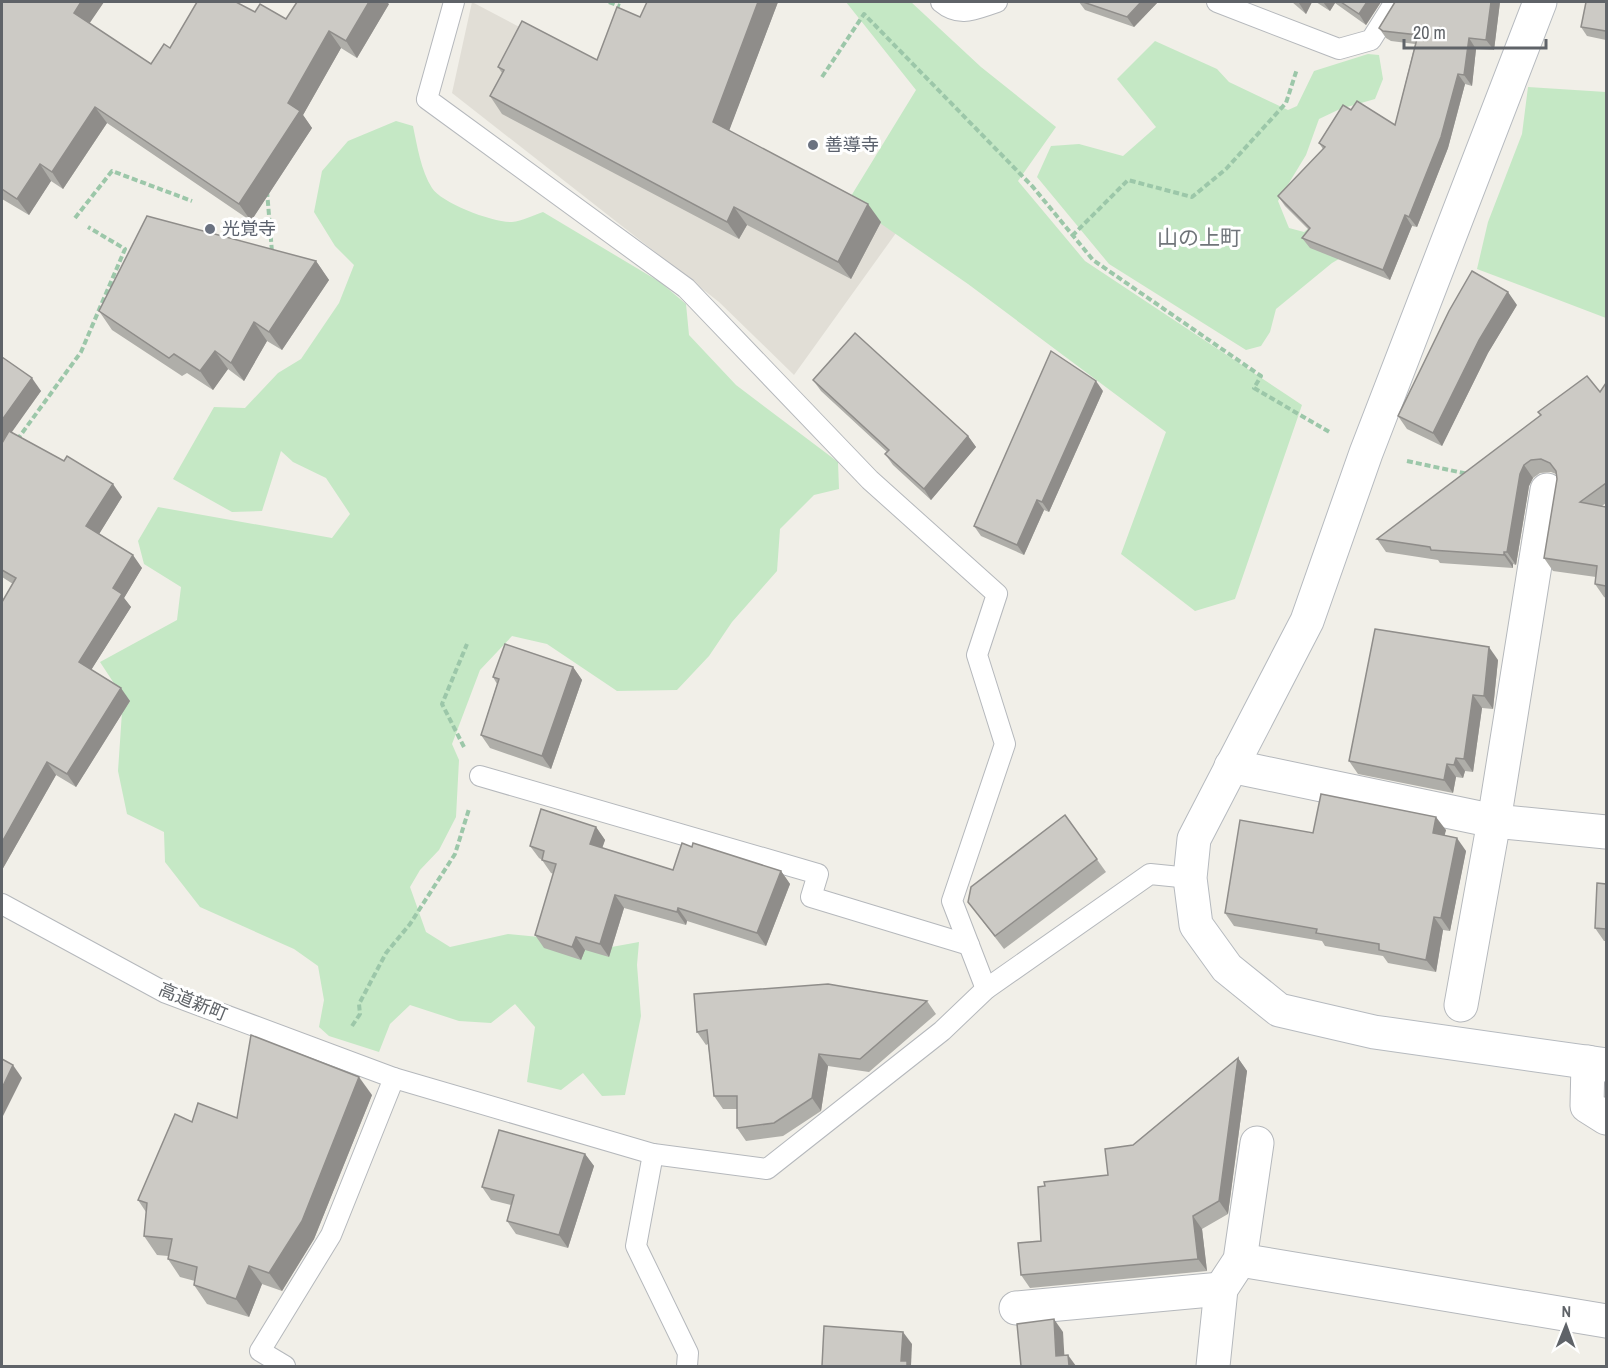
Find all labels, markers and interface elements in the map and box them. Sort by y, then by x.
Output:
scale bar [1404,12,1546,50]
text: 20 m [1413,20,1446,45]
place label: 善導寺 [825,132,879,157]
marker: 善導寺 [806,138,820,152]
place label: 光覚寺 [222,216,276,241]
marker: 光覚寺 [203,222,217,236]
district label: 山の上町 [1157,223,1241,252]
street label: 高道新町 [155,976,231,1027]
north arrow [1536,1296,1596,1356]
text: N [1561,1300,1571,1322]

